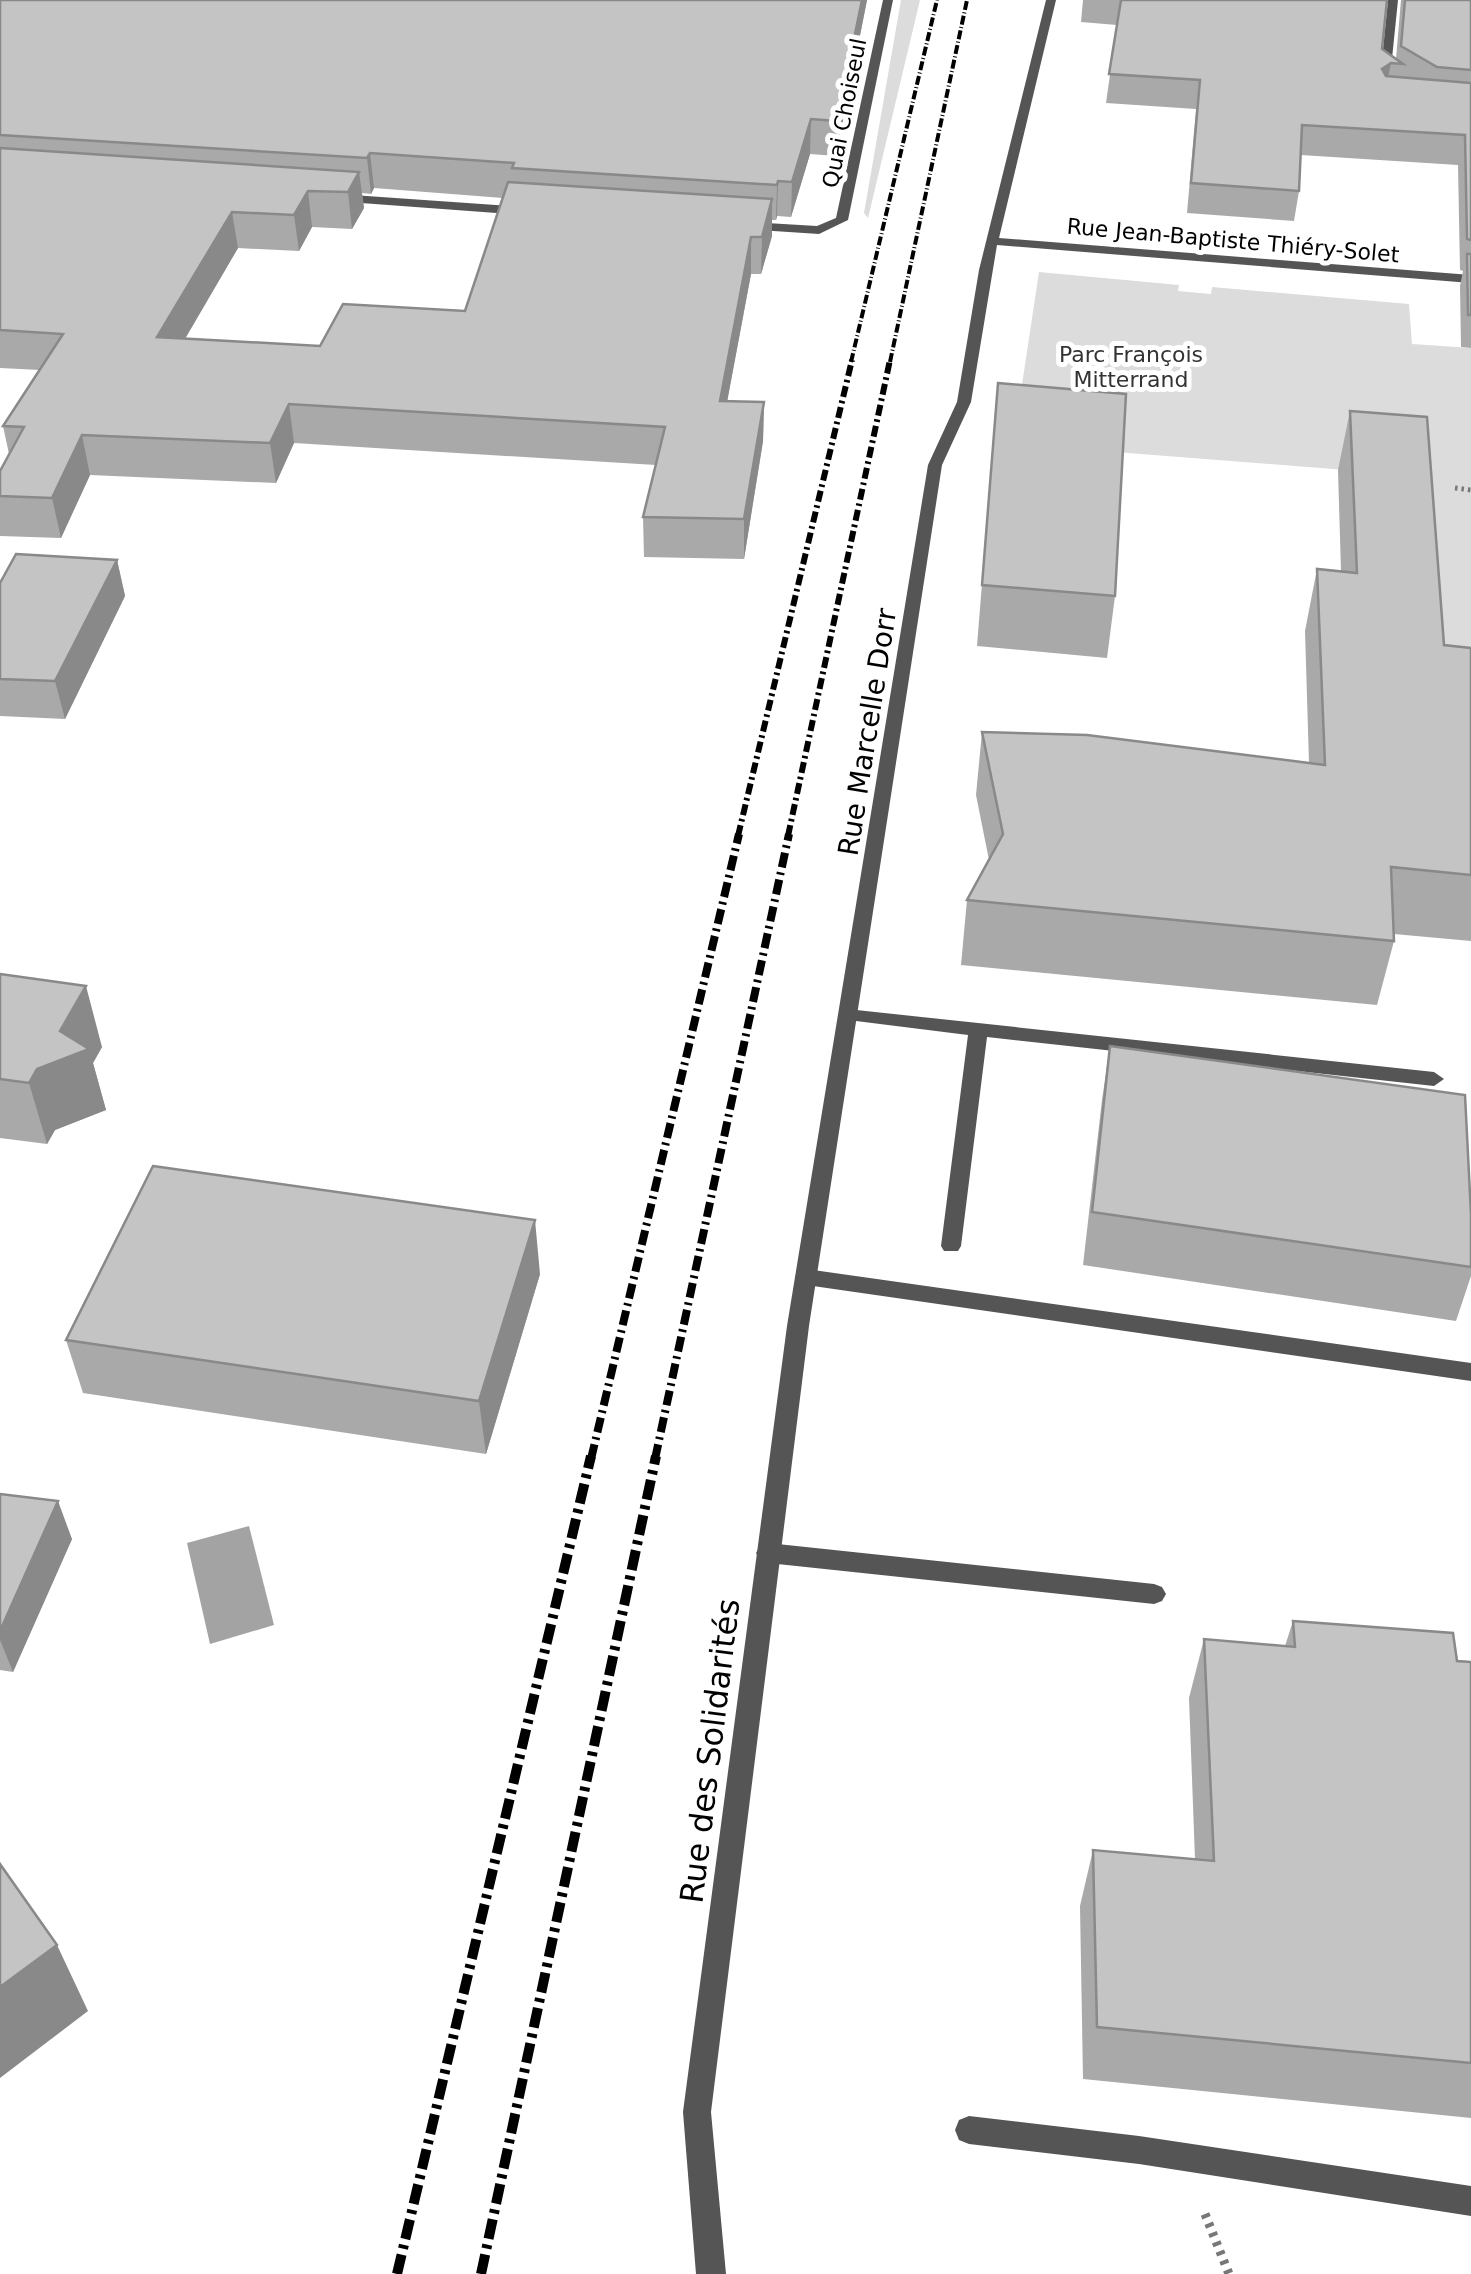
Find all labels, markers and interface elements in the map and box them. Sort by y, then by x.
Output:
street label: Quai Choiseul [818,36,871,190]
street label: Rue Jean-Baptiste Thiéry-Solet [1066,214,1401,268]
park label: Parc François Mitterrand [1059,342,1203,392]
street label: Rue Marcelle Dorr [832,606,903,858]
street label: Rue des Solidarités [672,1597,748,1905]

